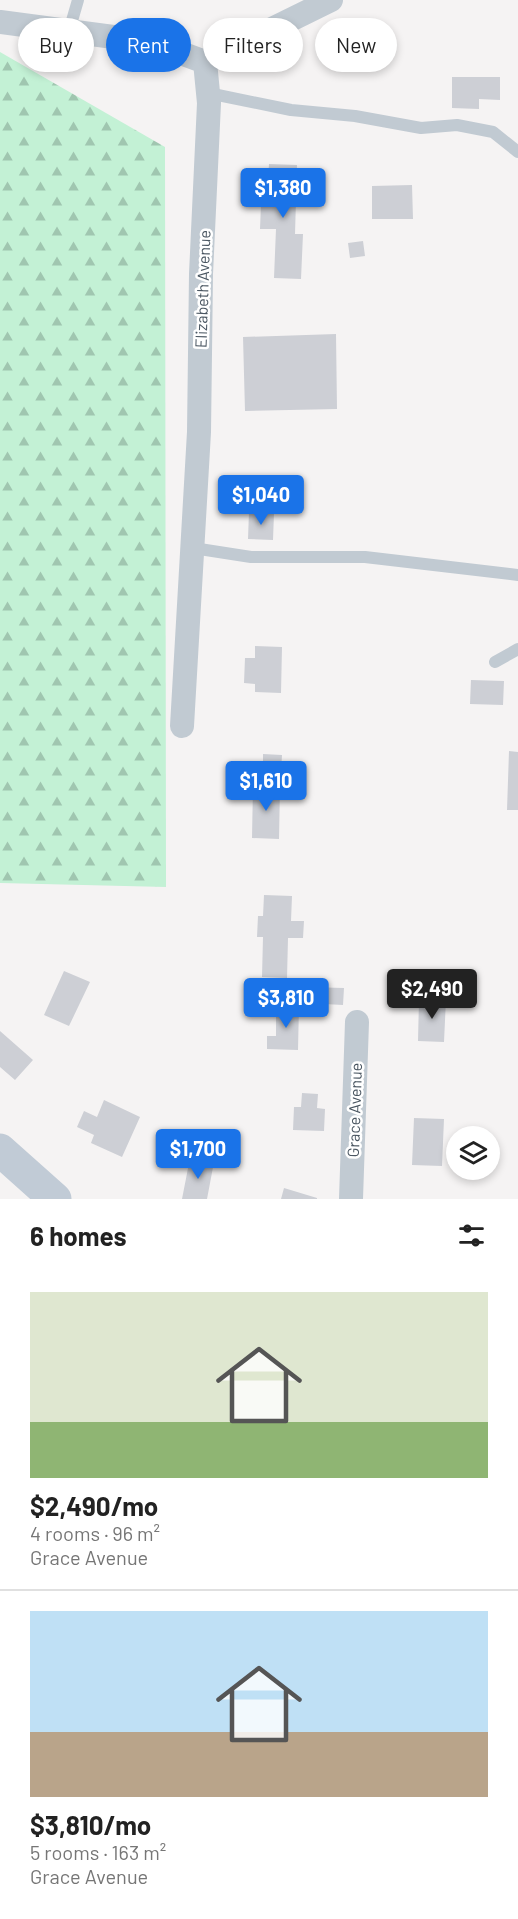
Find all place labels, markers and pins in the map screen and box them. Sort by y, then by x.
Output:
pin: $1,380 [234,168,332,219]
pin: $1,040 [212,475,310,526]
pin: $1,610 [217,761,315,812]
pin: $2,490 [383,969,481,1020]
pin: $3,810 [237,978,335,1029]
pin: $1,700 [149,1129,247,1180]

